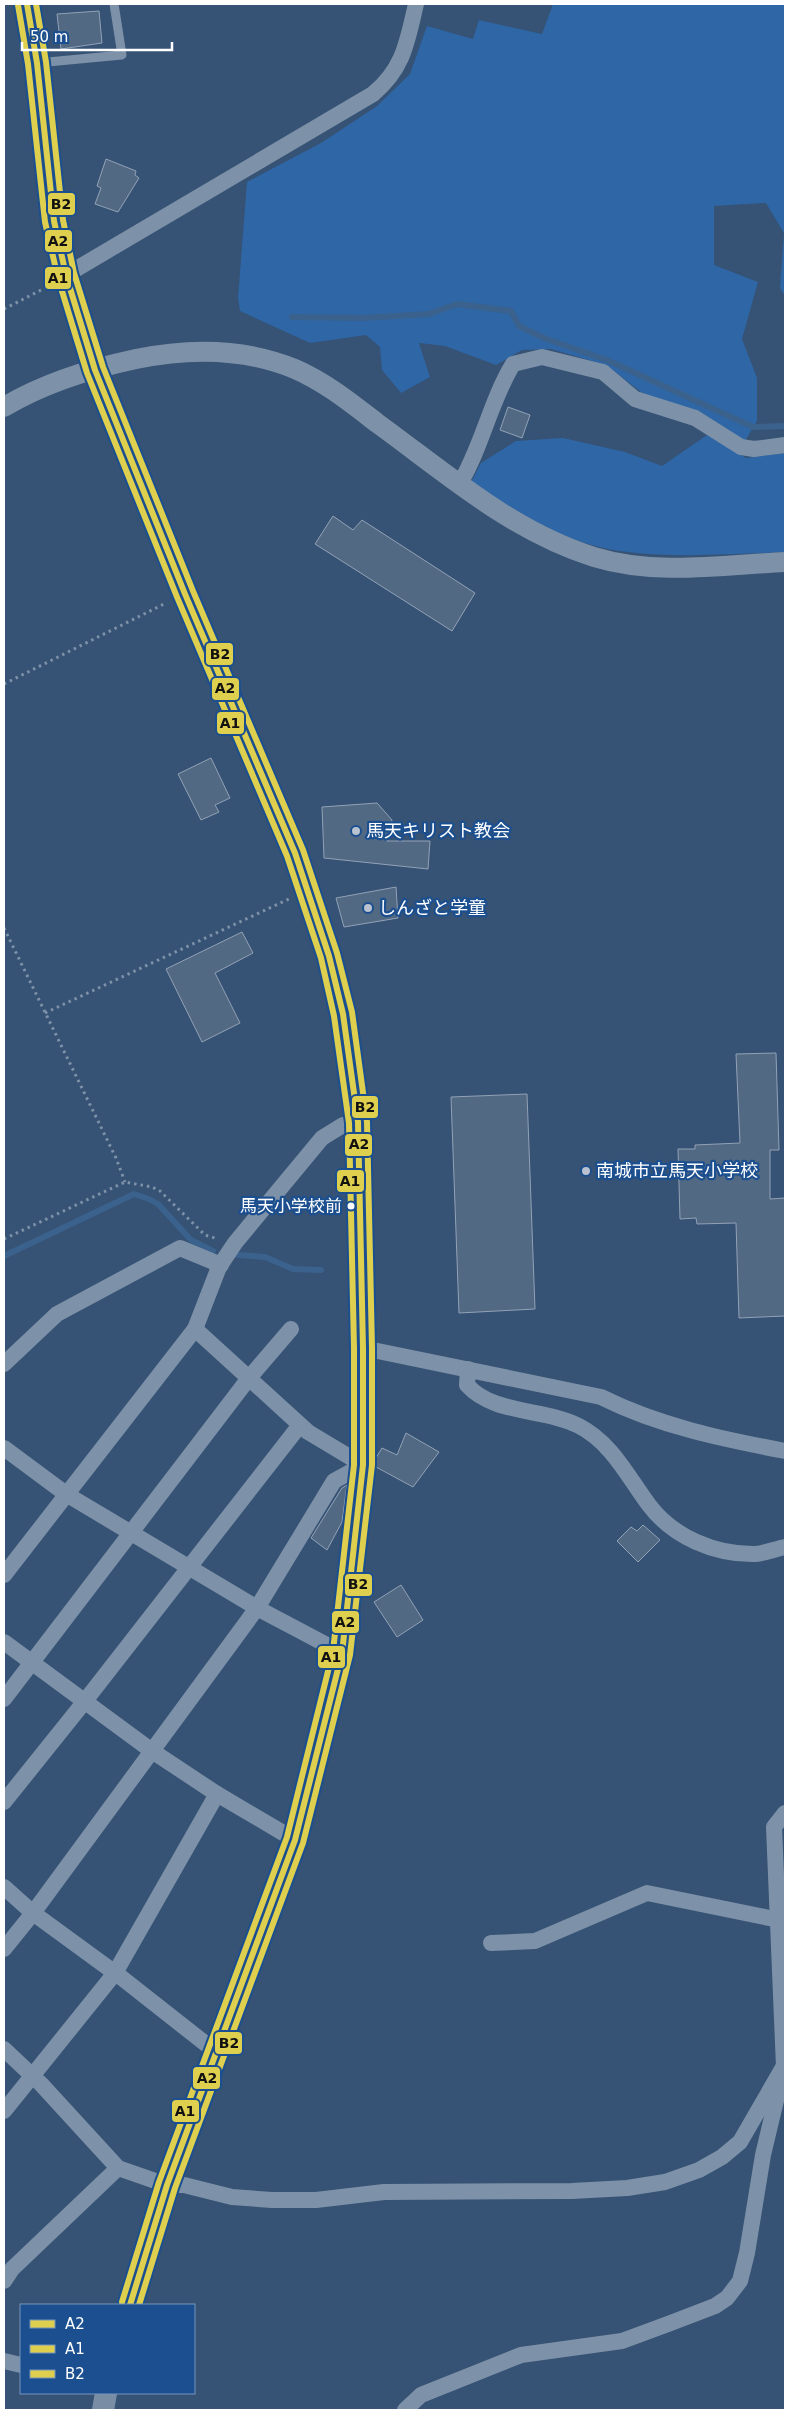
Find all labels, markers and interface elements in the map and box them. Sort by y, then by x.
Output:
scale bar [22,20,172,52]
text: 50 m [30,28,68,46]
line badge: B2 [47,192,76,216]
text: B2 [51,196,71,212]
line badge: A2 [44,229,73,253]
text: A2 [48,233,68,249]
line badge: A1 [44,266,72,290]
text: A1 [48,270,68,286]
line badge: B2 [205,642,234,666]
text: B2 [210,646,230,662]
line badge: A2 [211,677,240,701]
text: A2 [215,680,235,696]
line badge: A1 [216,711,245,735]
text: A1 [220,715,240,731]
place label: 馬天キリスト教会 [366,820,510,841]
marker: 馬天キリスト教会 [350,825,362,837]
place label: しんざと学童 [378,897,486,918]
marker: しんざと学童 [362,902,374,914]
line badge: B2 [351,1095,379,1119]
text: B2 [355,1099,375,1115]
line badge: A2 [344,1133,373,1157]
text: A2 [349,1136,369,1152]
place label: 南城市立馬天小学校 [596,1160,758,1181]
marker: 南城市立馬天小学校 [580,1165,592,1177]
line badge: A1 [336,1169,365,1193]
text: A1 [340,1173,360,1189]
place label: 馬天小学校前 [240,1196,342,1216]
marker: 馬天小学校前 [346,1201,356,1211]
line badge: B2 [344,1573,373,1597]
text: B2 [348,1576,368,1592]
line badge: A2 [331,1610,360,1634]
text: A2 [335,1614,355,1630]
line badge: A1 [317,1645,346,1669]
text: A1 [321,1649,341,1665]
line badge: B2 [214,2031,243,2055]
text: B2 [219,2035,239,2051]
line badge: A2 [192,2066,221,2090]
text: A2 [197,2070,217,2086]
line badge: A1 [171,2099,200,2123]
text: A1 [175,2103,195,2119]
legend [20,2304,195,2394]
text: A2 [65,2315,85,2333]
text: A1 [65,2340,85,2358]
text: B2 [65,2365,85,2383]

